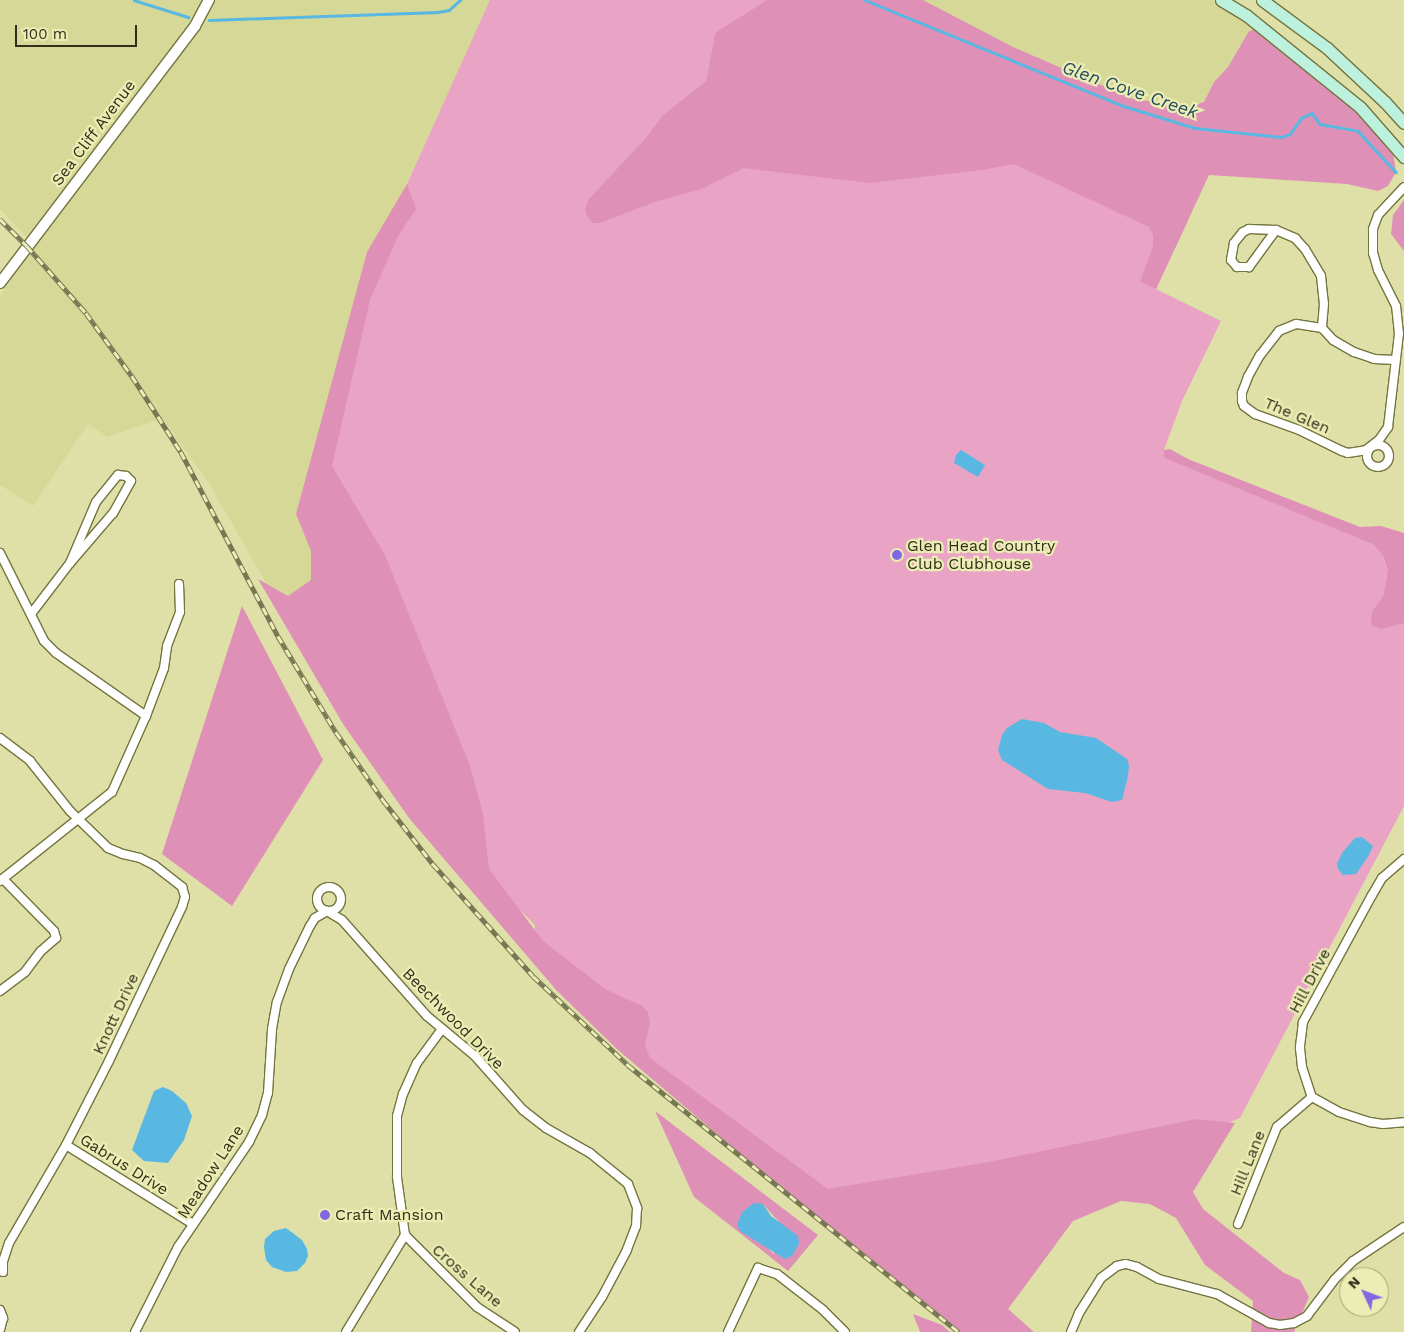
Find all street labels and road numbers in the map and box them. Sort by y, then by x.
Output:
street label: Sea Cliff Avenue [48,76,140,190]
street label: The Glen [1261,394,1333,438]
street label: Hill Drive [1285,945,1335,1017]
street label: Beechwood Drive [398,964,508,1074]
street label: Knott Drive [89,970,143,1058]
street label: Meadow Lane [174,1122,248,1222]
street label: Hill Lane [1226,1127,1270,1199]
street label: Gabrus Drive [76,1130,172,1200]
street label: Cross Lane [428,1240,506,1312]

